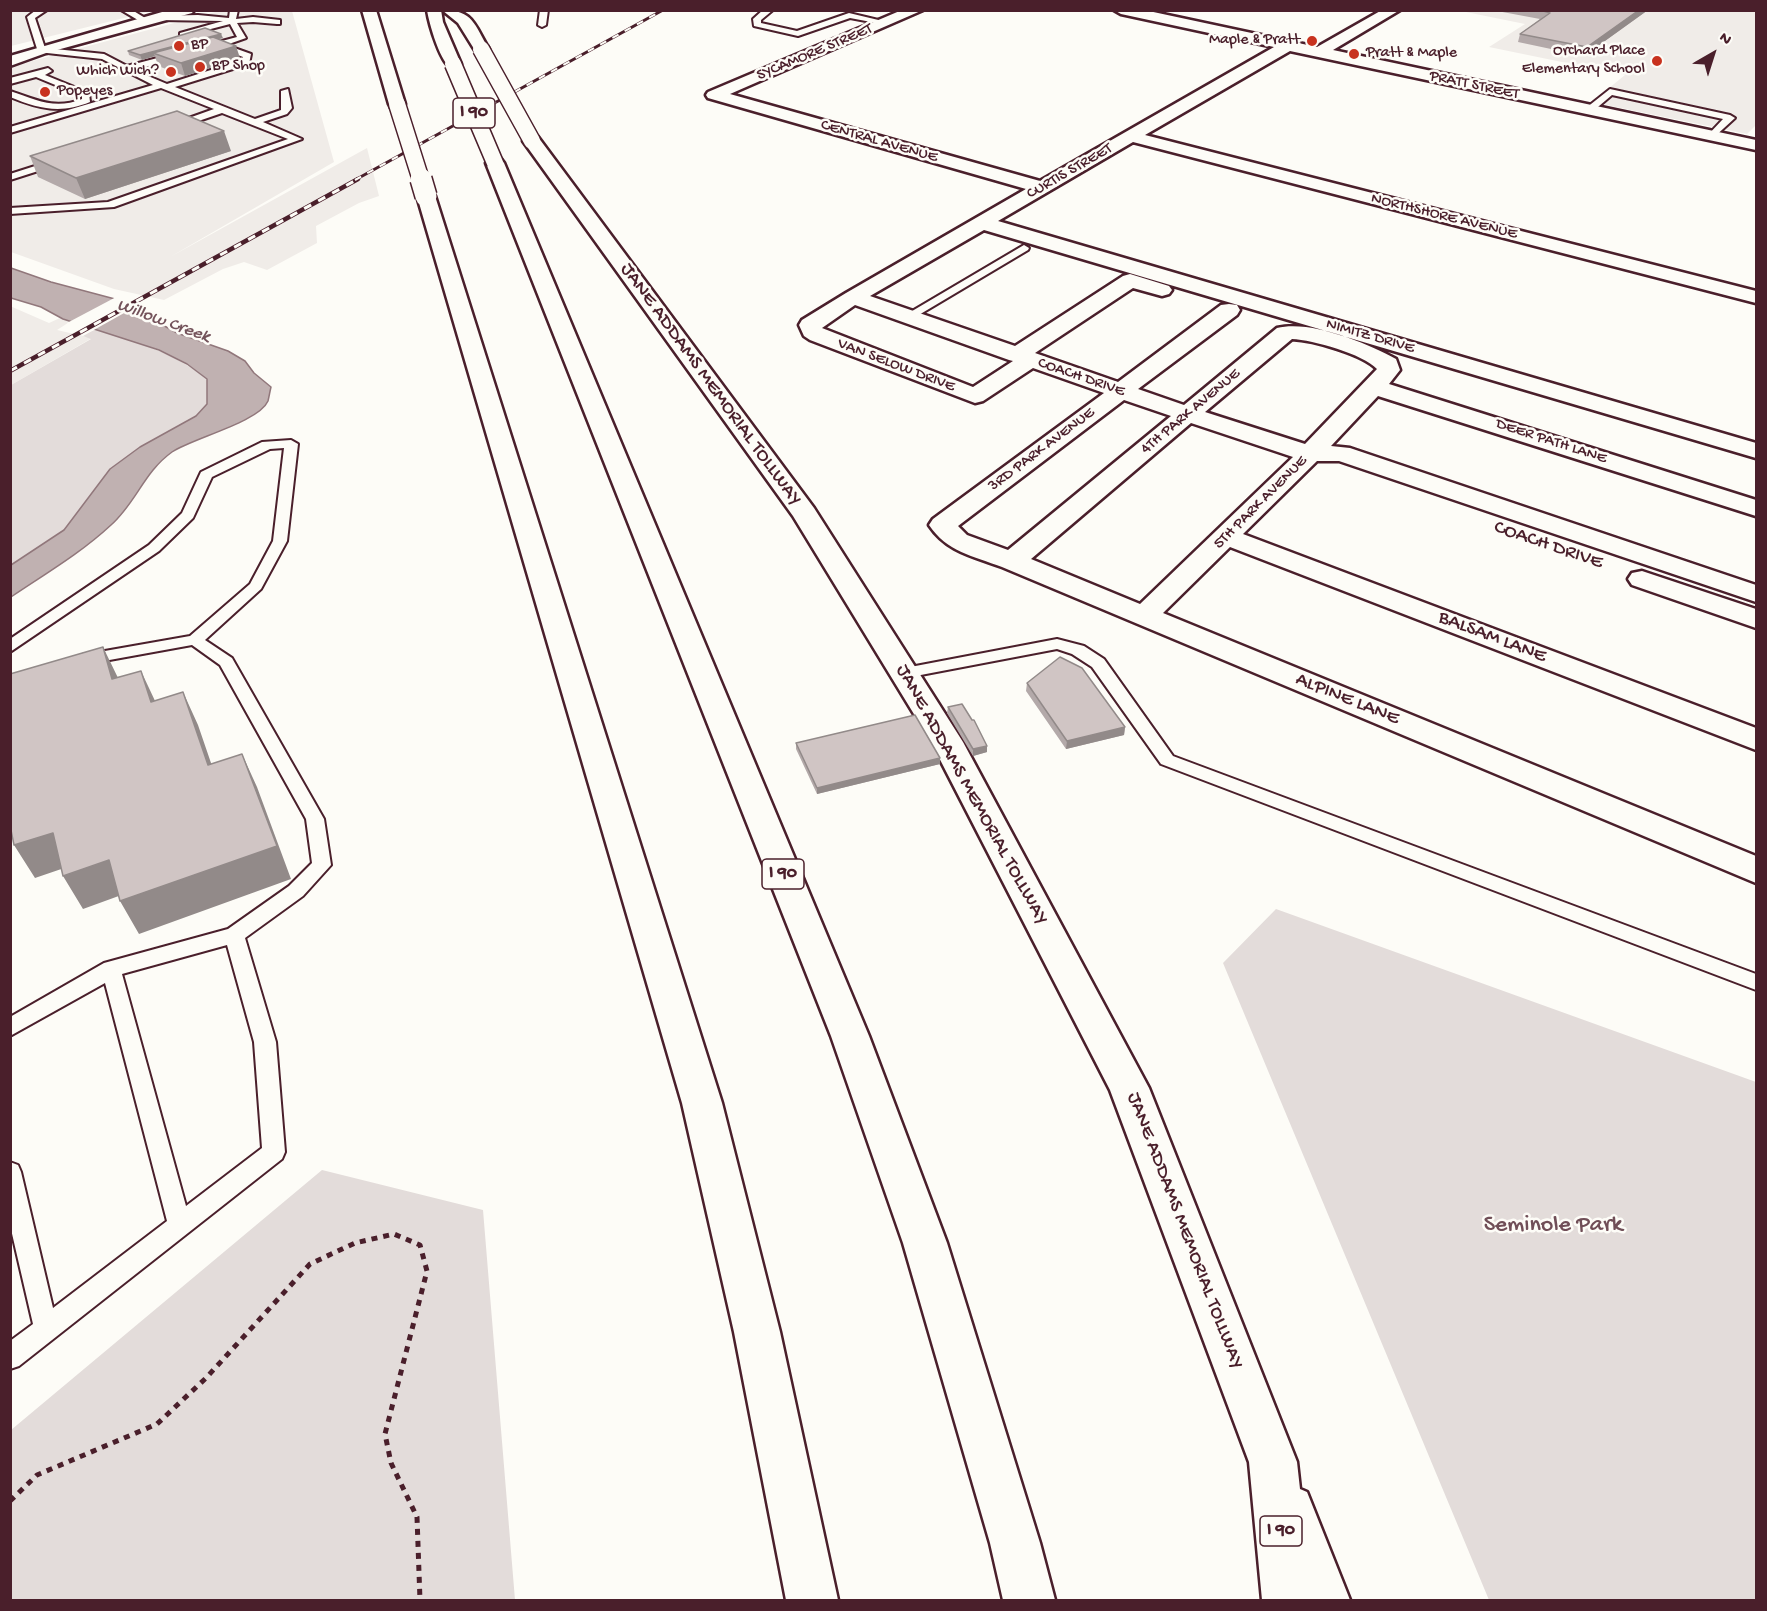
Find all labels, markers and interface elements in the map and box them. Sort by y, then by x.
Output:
street label: SYCAMORE STREET [754,20,876,86]
north arrow [1683,24,1743,84]
text: N [1715,29,1735,50]
place label: Maple & Pratt [1209,31,1300,51]
marker: Maple & Pratt [1305,34,1319,48]
place label: BP [191,36,208,56]
marker: BP [172,39,186,53]
place label: Orchard Place Elementary School [1522,42,1645,80]
place label: Pratt & Maple [1366,44,1457,64]
marker: Pratt & Maple [1347,47,1361,61]
marker: Orchard Place Elementary School [1650,54,1664,68]
place label: BP Shop [212,57,265,77]
marker: BP Shop [193,60,207,74]
place label: Which Wich? [76,62,159,82]
marker: Which Wich? [164,65,178,79]
street label: PRATT STREET [1428,67,1520,105]
place label: Popeyes [57,82,112,102]
marker: Popeyes [38,85,52,99]
road number: I 90 [453,98,495,128]
street label: CENTRAL AVENUE [818,116,940,168]
street label: CURTIS STREET [1024,140,1116,204]
street label: NORTHSHORE AVENUE [1369,190,1519,244]
street label: JANE ADDAMS MEMORIAL TOLLWAY [614,259,806,511]
water label: Willow Creek [114,295,212,349]
street label: NIMITZ DRIVE [1324,315,1416,359]
street label: VAN SELOW DRIVE [835,335,957,397]
street label: COACH DRIVE [1035,354,1127,402]
street label: 4TH PARK AVENUE [1137,365,1245,459]
street label: 3RD PARK AVENUE [985,404,1099,496]
street label: DEER PATH LANE [1493,415,1609,469]
street label: 5TH PARK AVENUE [1210,452,1312,554]
street label: COACH DRIVE [1490,516,1606,576]
street label: BALSAM LANE [1435,606,1549,670]
street label: JANE ADDAMS MEMORIAL TOLLWAY [889,661,1053,929]
street label: ALPINE LANE [1292,668,1402,732]
road number: I 90 [762,859,804,889]
street label: JANE ADDAMS MEMORIAL TOLLWAY [1120,1089,1248,1373]
park label: Seminole Park [1484,1212,1622,1240]
road number: I 90 [1260,1516,1302,1546]

